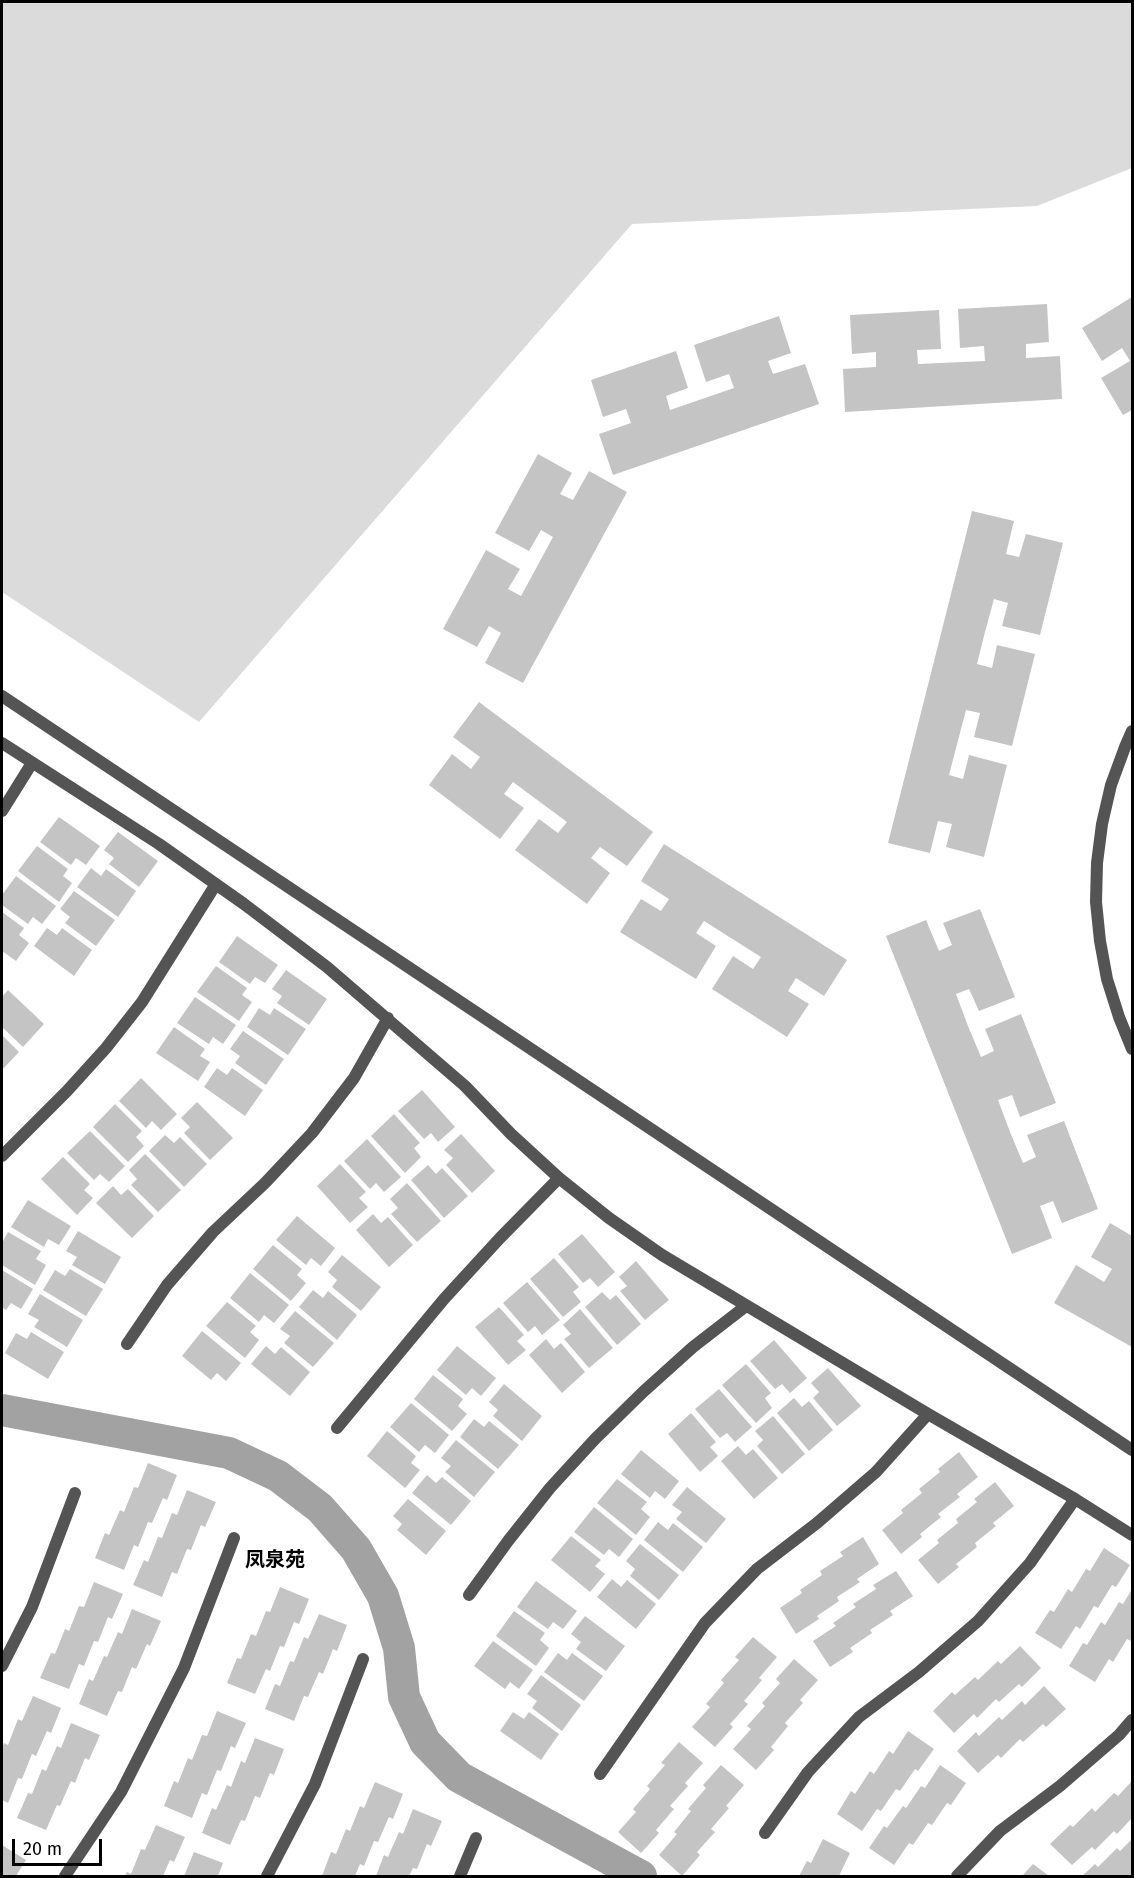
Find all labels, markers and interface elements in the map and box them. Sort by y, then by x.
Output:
district label: 凤泉苑 [245,1548,305,1572]
scale bar [15,1827,105,1865]
text: 20 m [23,1838,62,1860]

